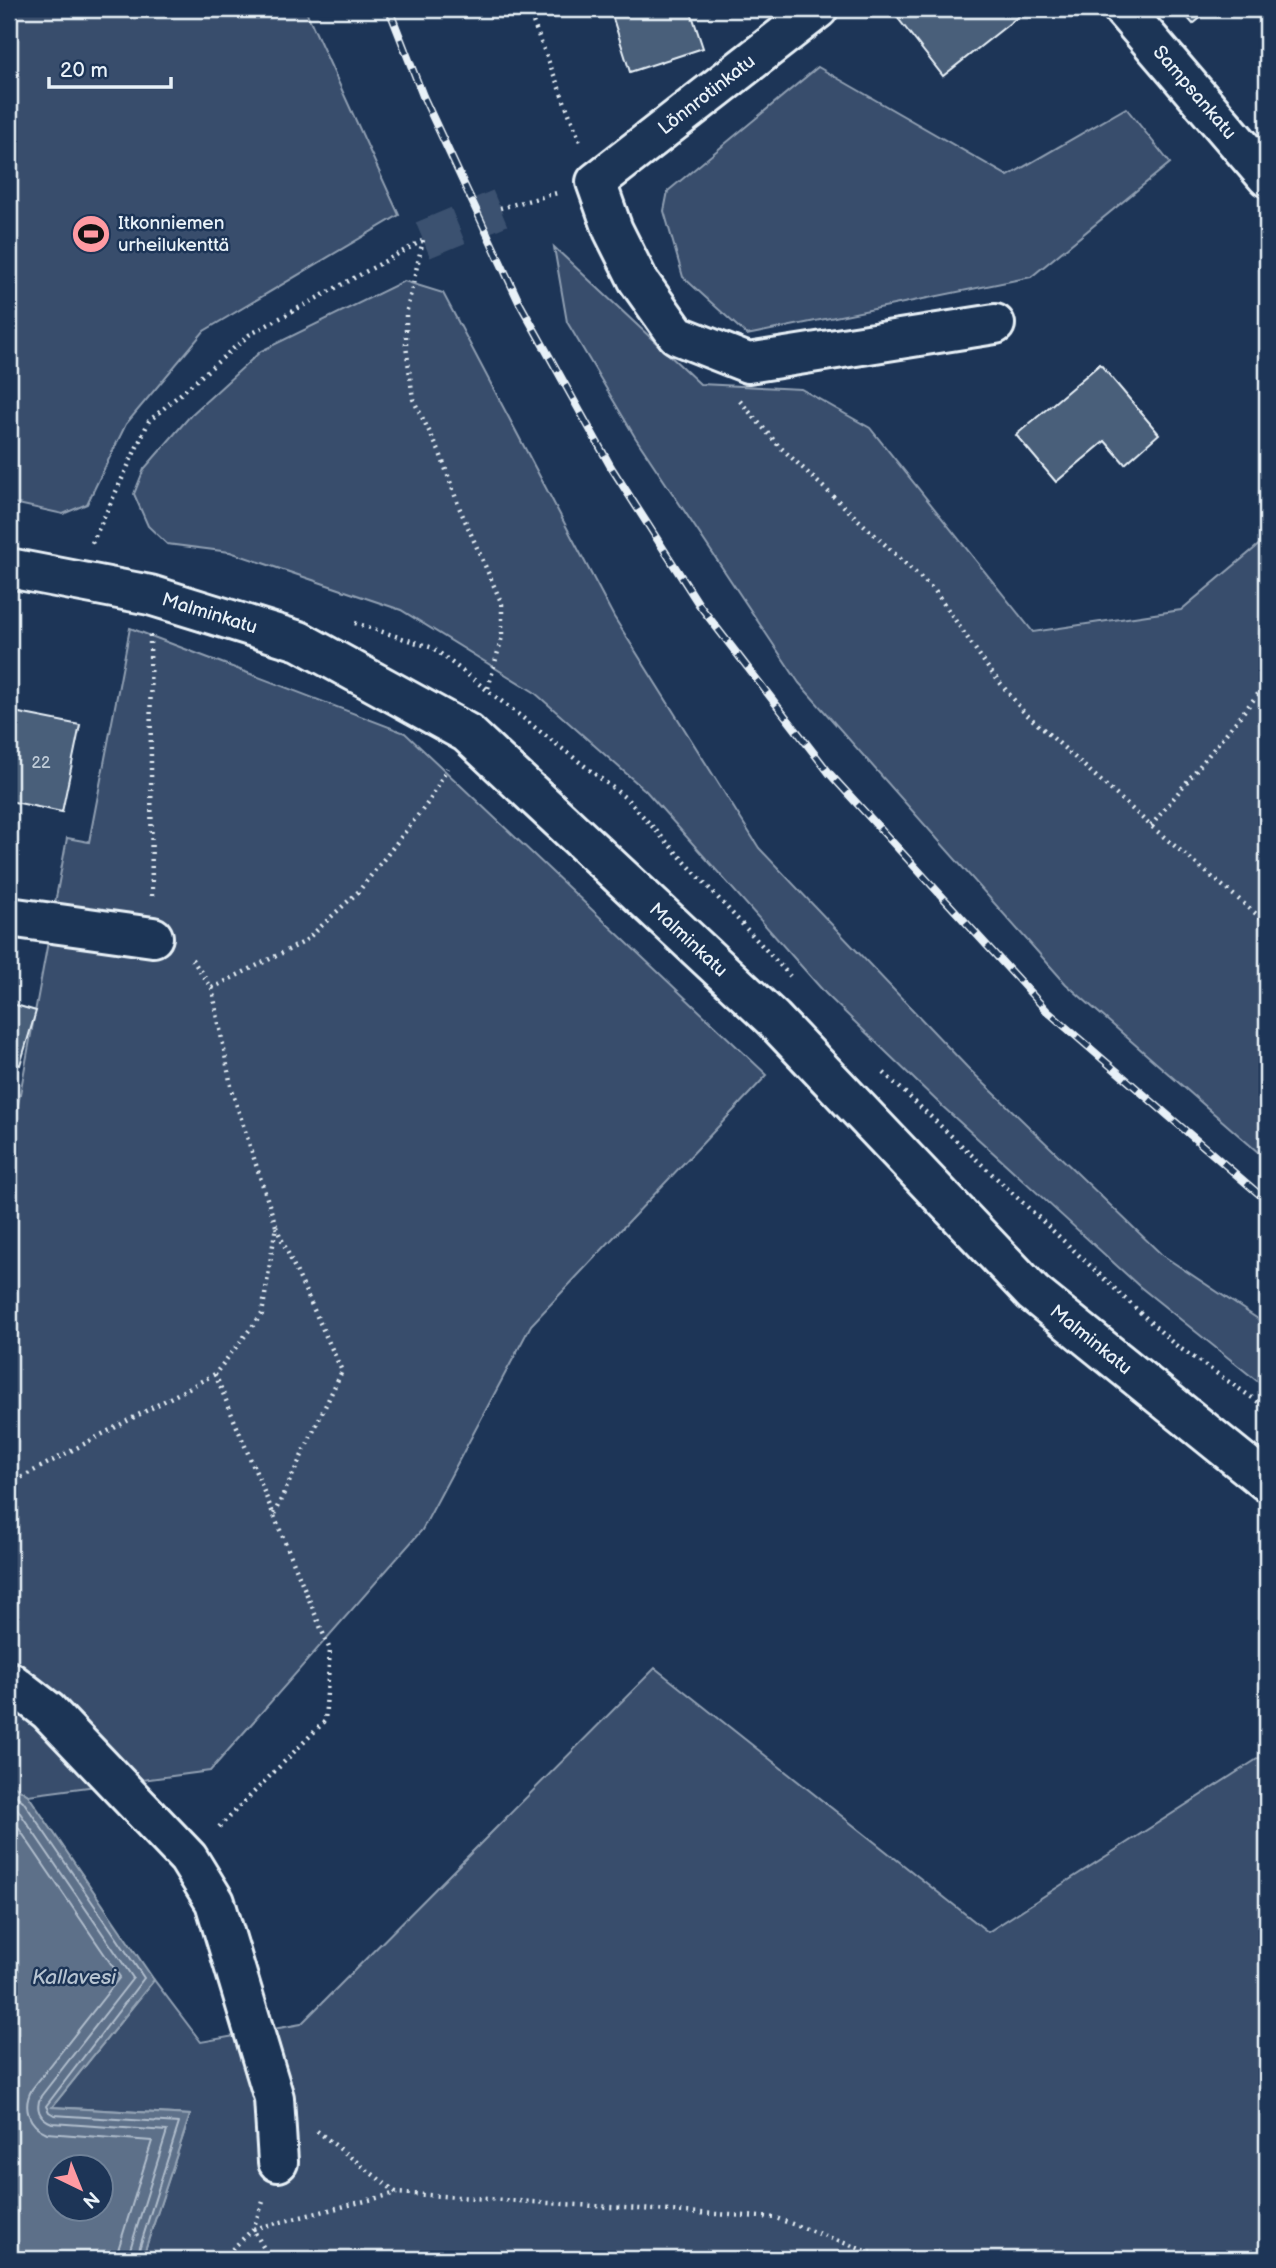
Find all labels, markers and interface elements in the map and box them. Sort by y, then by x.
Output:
street label: Sampsankatu [1148,41,1241,144]
scale bar [49,46,172,90]
street label: Lönnrotinkatu [654,50,760,140]
text: 20 m [60,58,108,83]
place label: Itkonniemen urheilukenttä [118,212,229,257]
sports icon: Itkonniemen urheilukenttä [70,213,112,255]
street label: Malminkatu [159,588,260,639]
house number: 22 [32,754,51,773]
street label: Malminkatu [645,898,732,982]
street label: Malminkatu [1045,1300,1136,1380]
water label: Kallavesi [32,1965,117,1990]
north arrow [46,2152,116,2222]
text: N [78,2186,104,2213]

